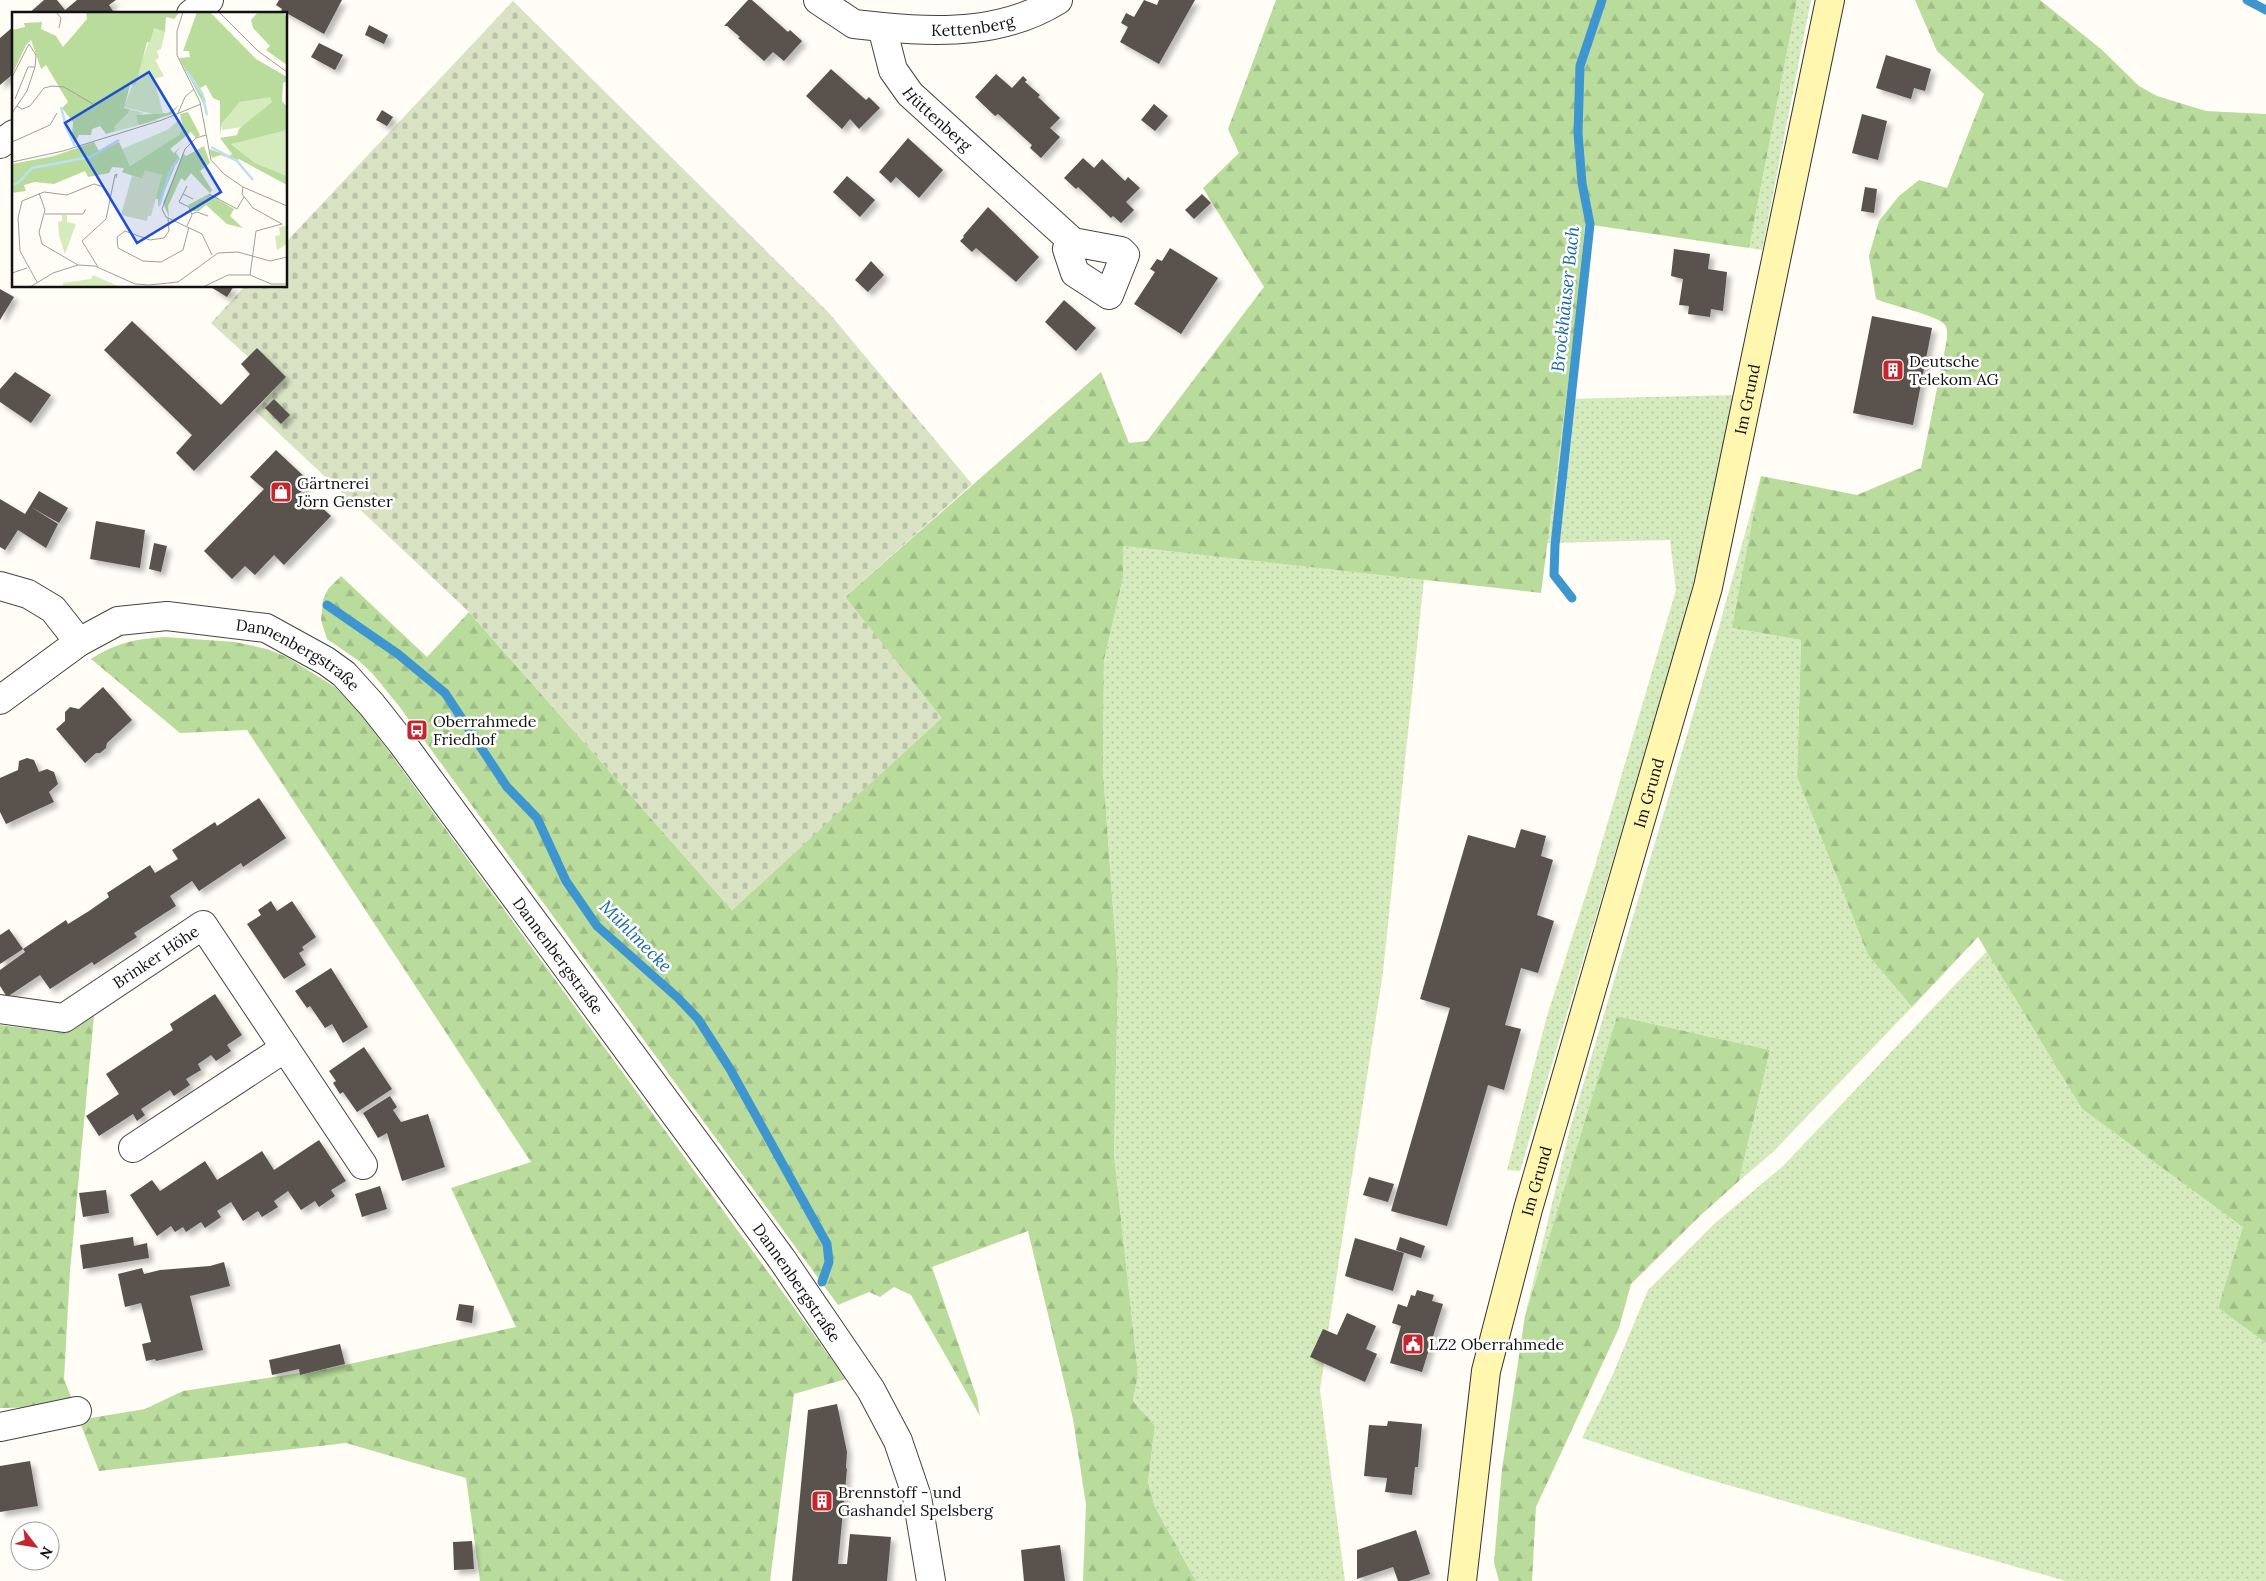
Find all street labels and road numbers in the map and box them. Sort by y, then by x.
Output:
street label: Kettenberg [931,10,1018,40]
street label: Hüttenberg [898,83,977,156]
street label: Im Grund [1730,362,1764,436]
street label: Dannenbergstraße [235,614,364,695]
street label: Im Grund [1629,755,1668,830]
street label: Dannenbergstraße [509,893,608,1018]
street label: Brinker Höhe [109,921,203,992]
street label: Im Grund [1517,1143,1556,1218]
street label: Dannenbergstraße [749,1219,845,1346]

